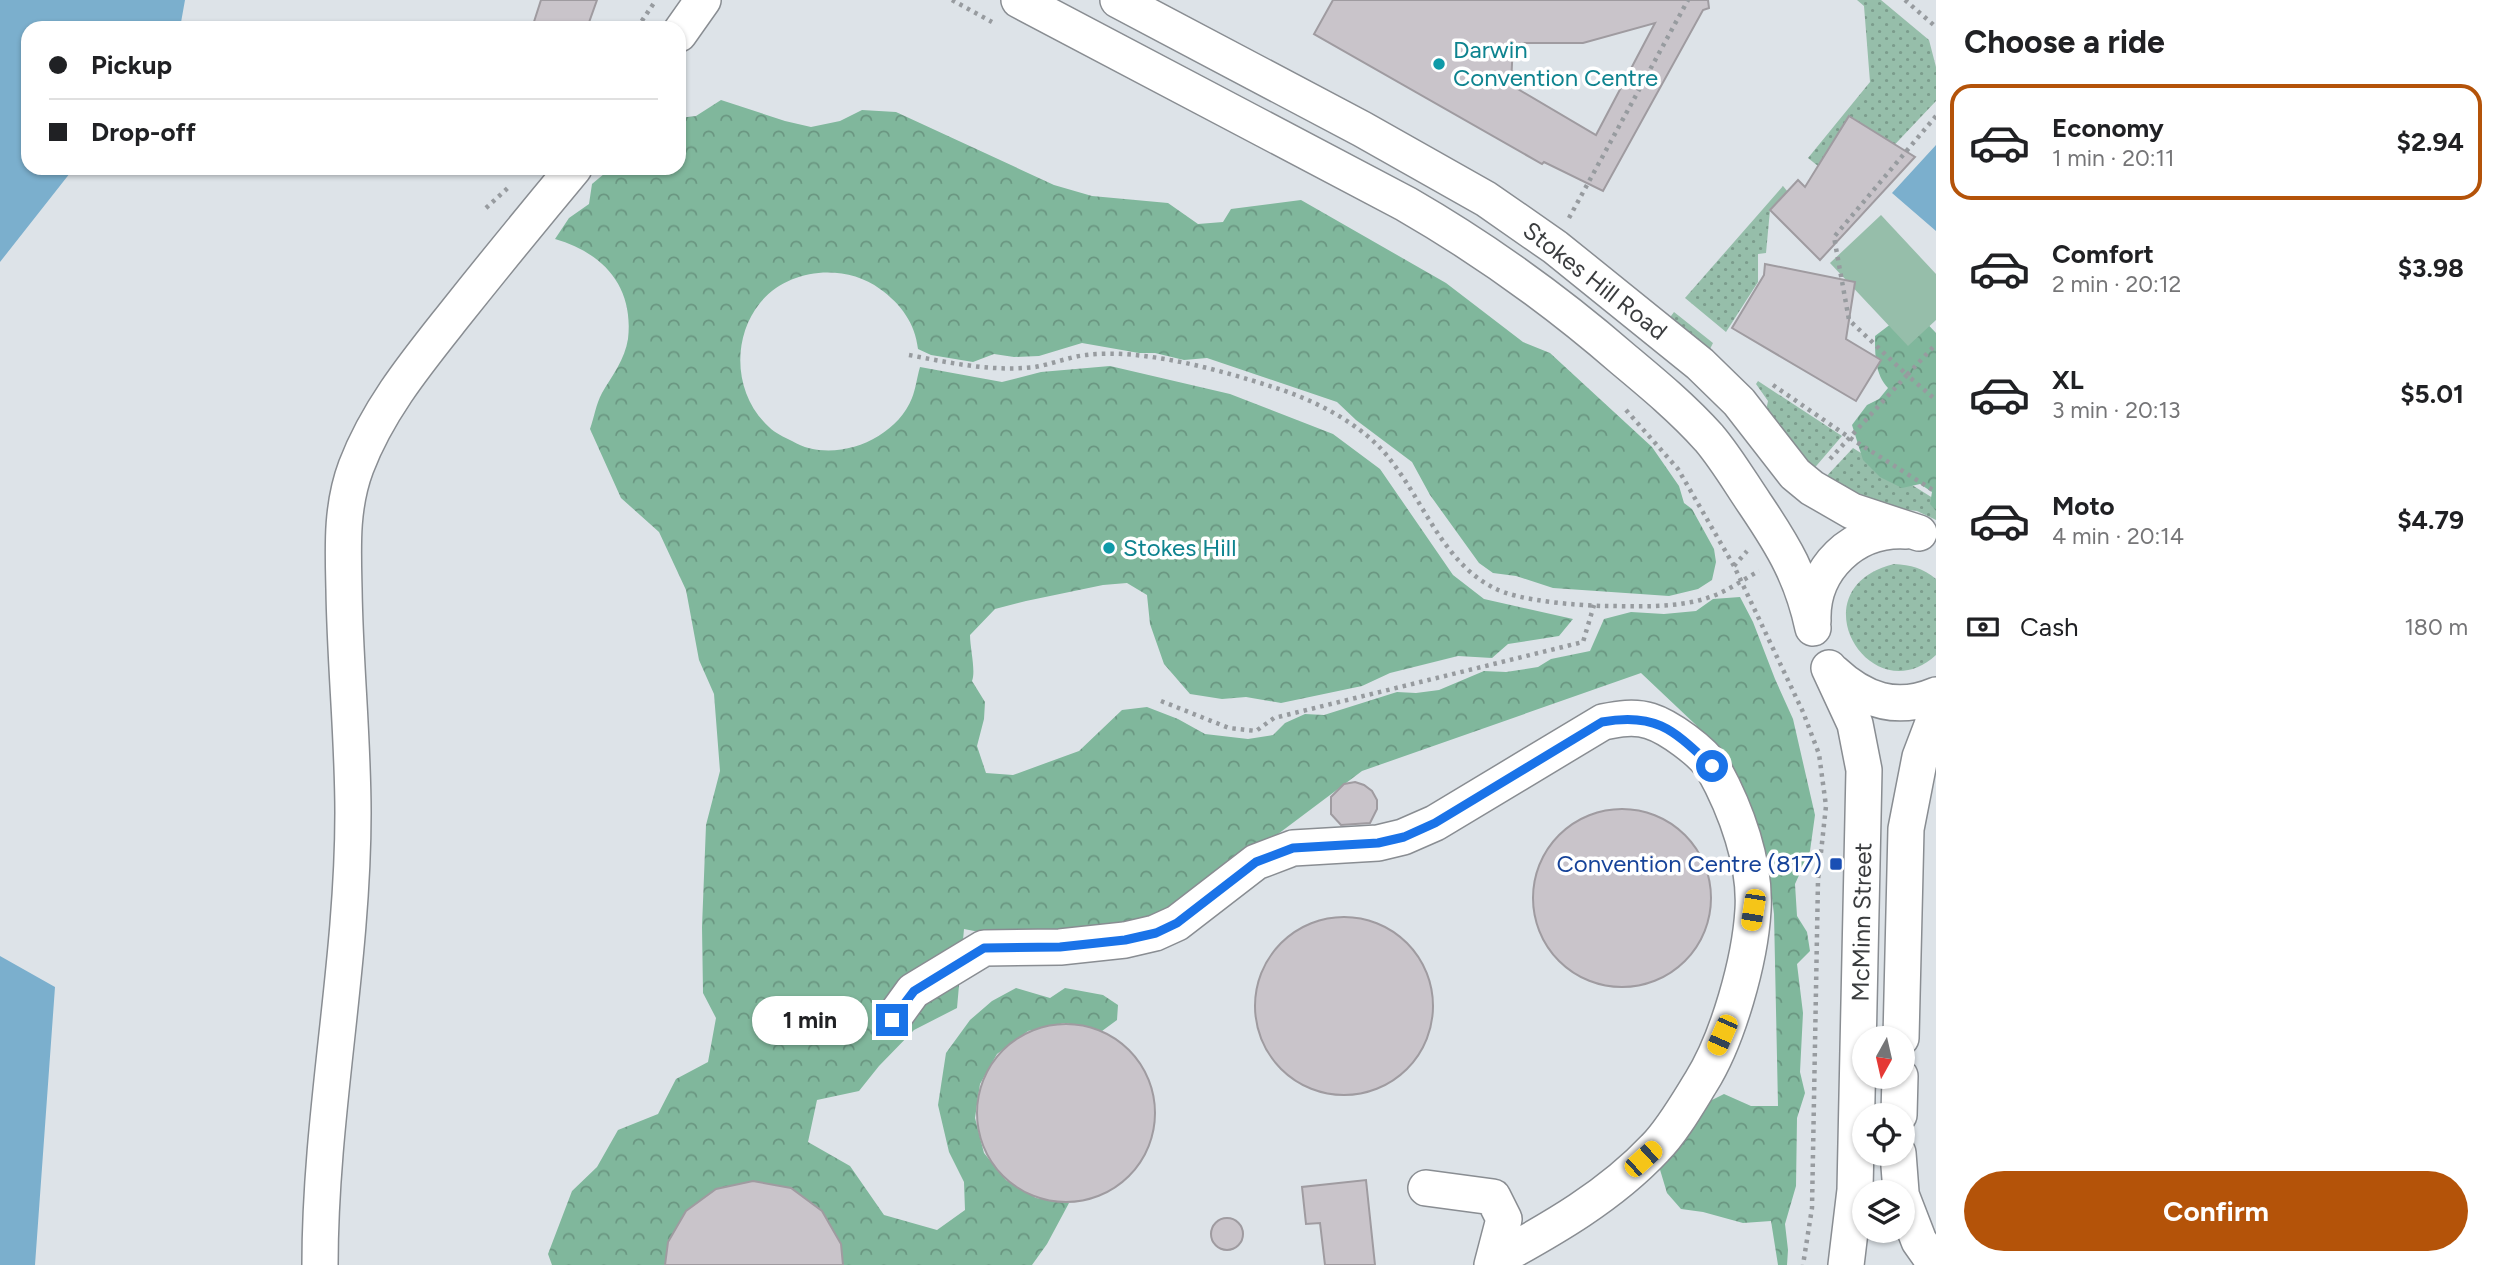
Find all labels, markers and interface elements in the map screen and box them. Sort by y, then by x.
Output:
text: Choose a ride [1964,23,2165,61]
place label: Darwin Convention Centre [1453,35,1658,92]
text: Pickup [91,49,172,81]
marker: Darwin Convention Centre [1431,56,1447,72]
icon: car [1968,111,2031,174]
text: Economy [2052,112,2164,144]
text: Drop-off [91,116,196,148]
text: $2.94 [2397,126,2464,158]
text: 1 min · 20:11 [2052,144,2175,172]
street label: Stokes Hill Road [1518,215,1673,346]
icon: car [1968,237,2031,300]
text: Comfort [2052,238,2154,270]
text: $3.98 [2398,252,2464,284]
text: 2 min · 20:12 [2052,270,2181,298]
icon: car [1968,363,2031,426]
text: XL [2052,364,2084,396]
text: $5.01 [2400,378,2464,410]
text: 3 min · 20:13 [2052,396,2181,424]
icon: car [1968,489,2031,552]
text: Moto [2052,490,2115,522]
text: $4.79 [2397,504,2464,536]
text: 4 min · 20:14 [2052,522,2184,550]
place label: Stokes Hill [1123,533,1236,562]
marker: Stokes Hill [1101,540,1117,556]
icon: cash [1964,608,2002,646]
text: Cash [2020,611,2079,643]
text: 180 m [2404,613,2468,641]
route start [1696,750,1728,782]
street label: McMinn Street [1846,842,1877,1002]
place label: Convention Centre (817) [1557,849,1822,878]
marker: Convention Centre (817) [1828,856,1844,872]
car [1740,888,1767,932]
callout: 1 min [752,996,868,1044]
route end [876,1004,908,1036]
text: 1 min [783,1006,837,1034]
car [1704,1012,1741,1058]
north arrow [1852,1026,1914,1088]
map controls [1852,1026,1915,1243]
button: locate [1852,1103,1915,1166]
car [1621,1137,1666,1181]
button: Confirm [1964,1171,2468,1251]
button: layers [1852,1180,1915,1243]

